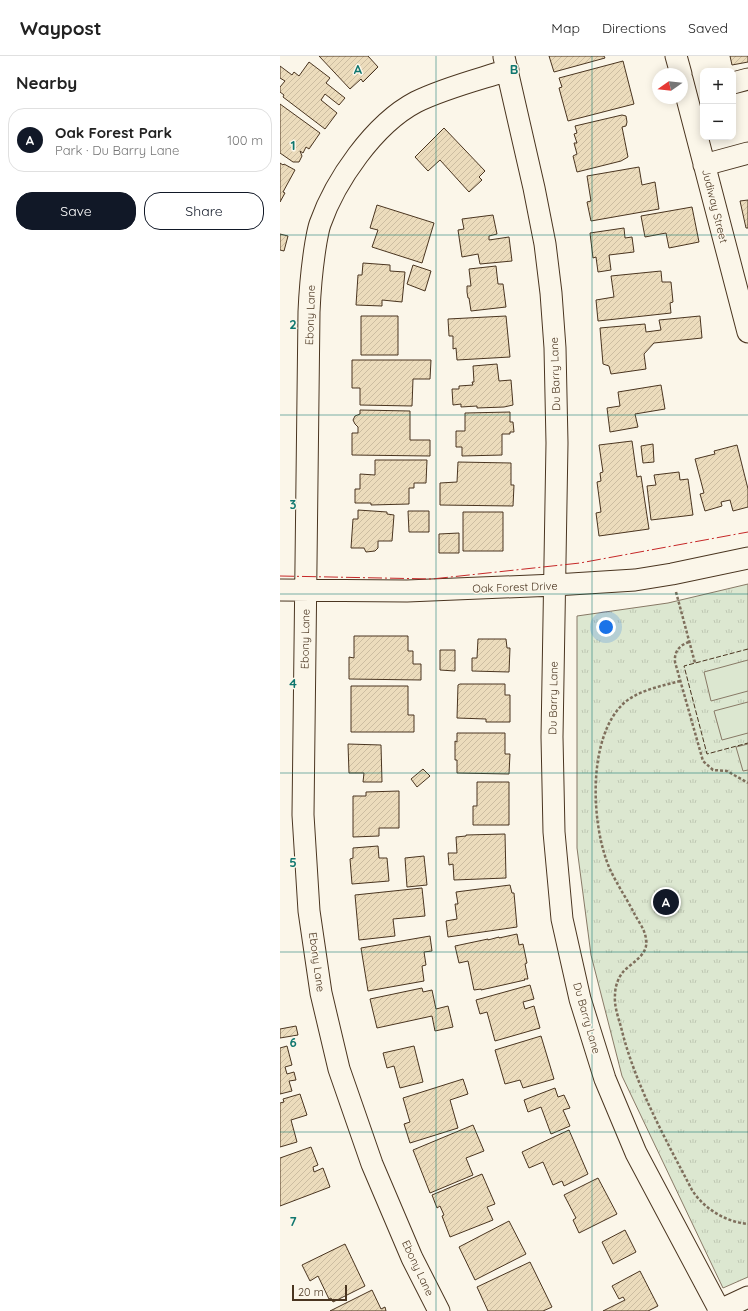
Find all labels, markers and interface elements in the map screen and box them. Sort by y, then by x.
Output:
text: Waypost [20,16,102,40]
text: Map [551,19,580,37]
text: Directions [602,19,666,37]
text: Saved [688,19,728,37]
text: A [354,61,363,77]
text: B [510,61,518,77]
north arrow [652,68,688,104]
map controls [700,68,736,140]
button: + [700,68,736,104]
text: Nearby [16,72,77,93]
button: − [700,104,736,140]
text: Oak Forest Park [55,123,172,142]
text: A [26,132,34,148]
text: 100 m [227,132,263,148]
text: 1 [290,137,296,153]
text: Park · Du Barry Lane [55,142,179,158]
street label: Judiway Street [699,167,731,245]
button: Save [16,192,136,230]
button: Share [144,192,264,230]
street label: Ebony Lane [302,285,318,345]
text: 2 [289,316,297,332]
street label: Du Barry Lane [547,337,563,411]
text: 3 [290,496,297,512]
street label: Oak Forest Drive [472,579,558,595]
street label: Ebony Lane [297,609,313,669]
your location [596,617,616,637]
street label: Du Barry Lane [545,661,561,735]
text: 4 [289,675,297,691]
text: 5 [289,854,297,870]
pin: A [653,887,679,917]
street label: Ebony Lane [306,931,328,993]
street label: Du Barry Lane [570,981,604,1055]
text: 6 [289,1034,297,1050]
text: 7 [289,1213,297,1229]
street label: Ebony Lane [399,1238,437,1298]
scale bar [292,1283,347,1302]
text: 20 m [298,1285,324,1299]

